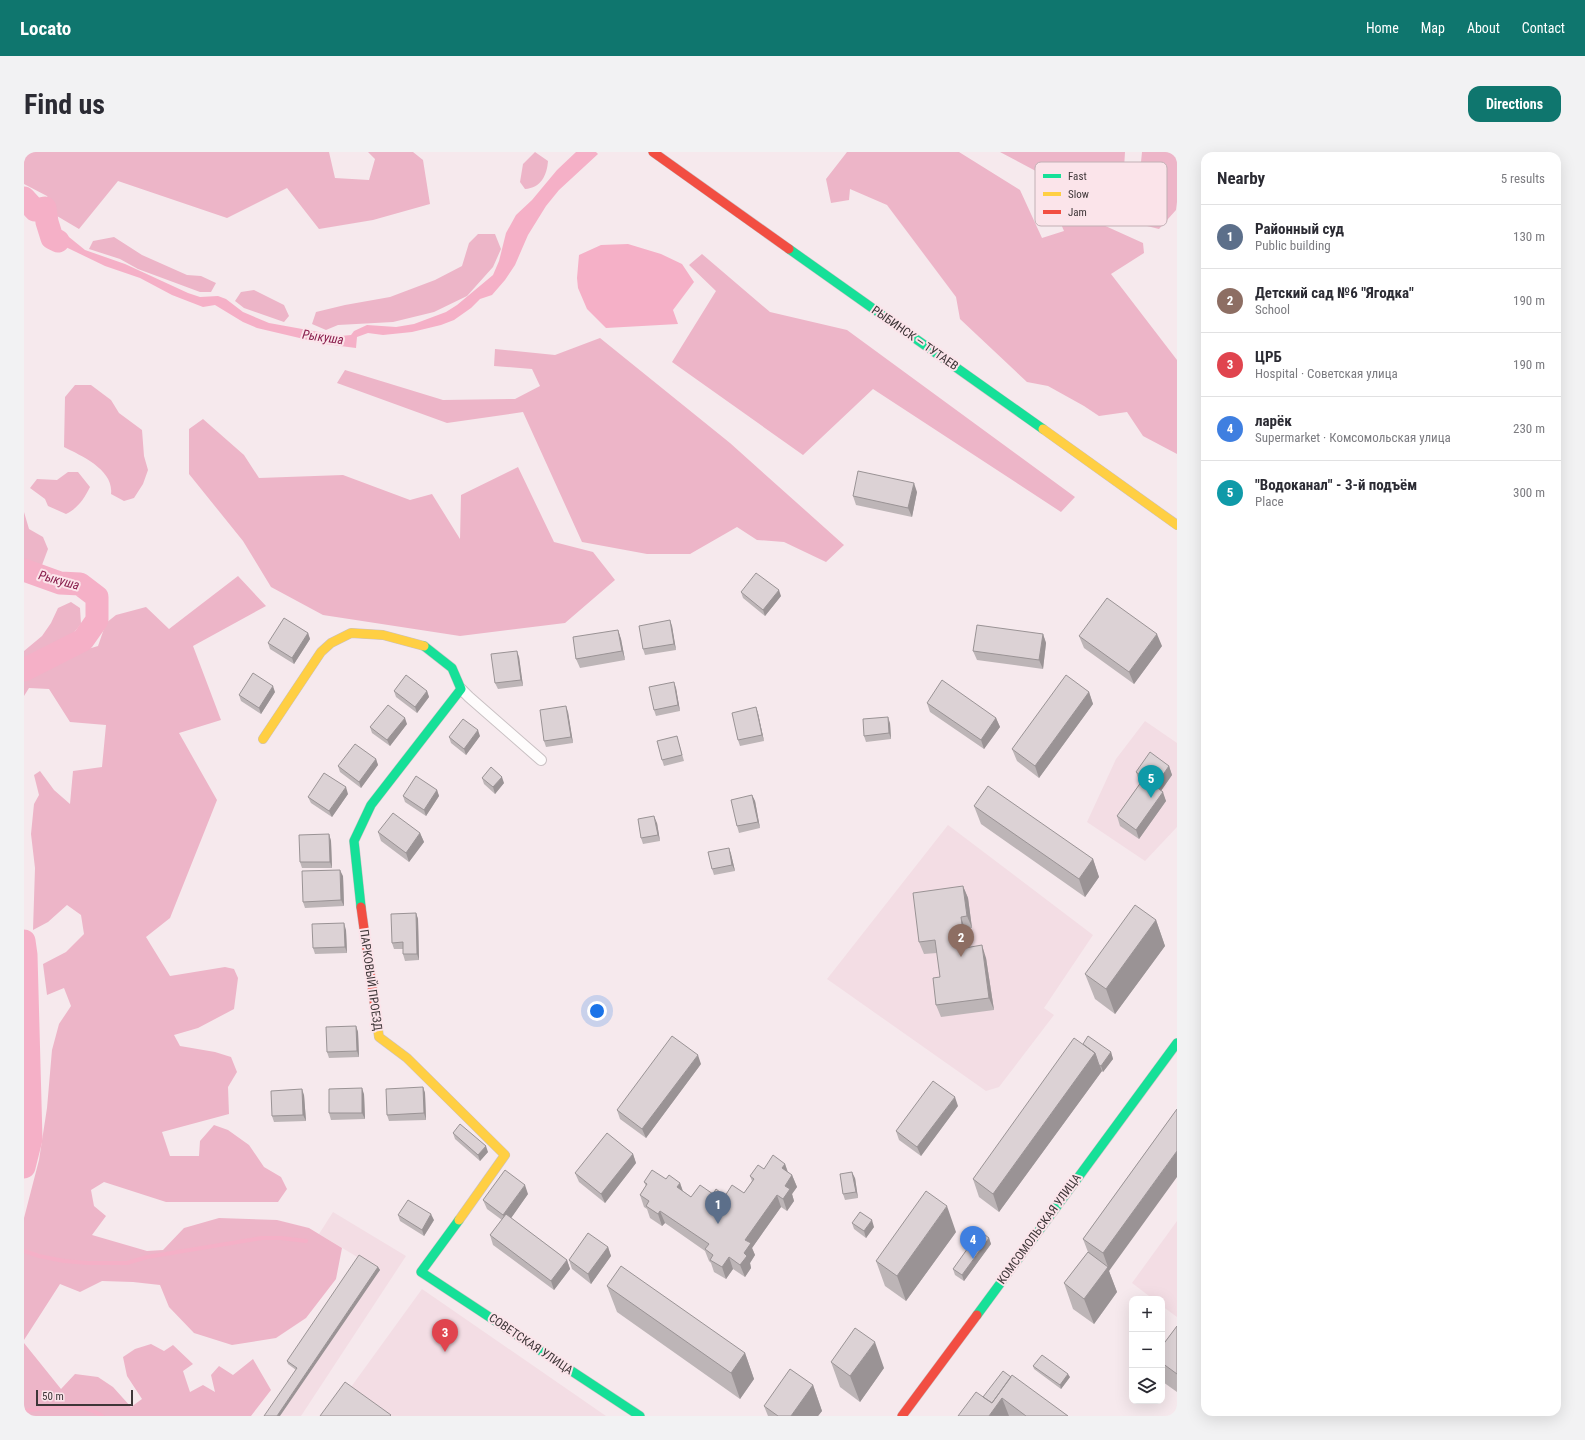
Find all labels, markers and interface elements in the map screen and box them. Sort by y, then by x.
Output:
text: Locato [20,17,71,40]
text: Home [1366,20,1399,36]
text: Map [1421,20,1445,36]
text: About [1467,20,1500,36]
text: Contact [1522,20,1565,36]
button: Directions [1468,86,1561,122]
text: Find us [24,88,105,121]
legend [1035,162,1167,226]
text: Nearby [1217,168,1265,188]
text: Fast [1068,170,1087,183]
text: 5 results [1501,171,1545,186]
text: Slow [1068,188,1089,201]
text: Jam [1068,206,1087,219]
text: Районный суд [1255,220,1344,238]
text: 1 [1227,229,1233,244]
text: 130 m [1513,229,1545,244]
text: Public building [1255,238,1331,253]
text: Детский сад №6 "Ягодка" [1255,284,1414,302]
text: 2 [1227,293,1233,308]
text: 190 m [1513,293,1545,308]
text: School [1255,302,1290,317]
street label: РЫБИНСК — ТУТАЕВ [869,303,961,373]
water label: Рыкуша [301,327,345,347]
text: ЦРБ [1255,348,1282,366]
text: 3 [1227,357,1233,372]
text: 190 m [1513,357,1545,372]
text: Hospital · Советская улица [1255,366,1398,381]
text: ларёк [1255,412,1292,430]
text: 4 [1227,421,1233,436]
text: 230 m [1513,421,1545,436]
text: Supermarket · Комсомольская улица [1255,430,1451,445]
text: "Водоканал" - 3-й подъём [1255,476,1417,494]
text: 5 [1227,485,1233,500]
text: 300 m [1513,485,1545,500]
text: Place [1255,494,1284,509]
water label: Рыкуша [37,567,81,593]
pin: 5 [1138,765,1164,798]
pin: 2 [948,924,974,957]
street label: ПАРКОВЫЙ ПРОЕЗД [357,928,386,1032]
your location [587,1001,607,1021]
street label: КОМСОМОЛЬСКАЯ УЛИЦА [994,1171,1084,1287]
pin: 1 [705,1191,731,1224]
pin: 4 [960,1226,986,1259]
map controls [1129,1296,1165,1404]
button: + [1129,1296,1165,1332]
street label: СОВЕТСКАЯ УЛИЦА [486,1311,576,1377]
pin: 3 [432,1319,458,1352]
button: − [1129,1332,1165,1368]
button: layers [1129,1368,1165,1404]
scale bar [36,1388,133,1407]
text: 50 m [42,1390,64,1403]

